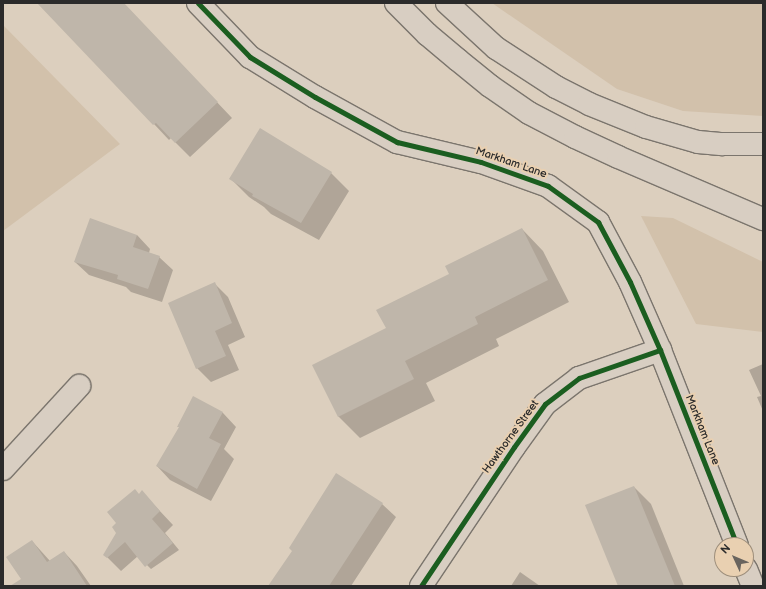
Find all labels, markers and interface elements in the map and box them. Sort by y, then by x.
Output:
street label: Markham Lane [474,145,548,181]
street label: Markham Lane [682,393,722,467]
street label: Hawthorne Street [480,398,542,476]
north arrow [714,537,754,577]
text: N [718,542,733,557]

